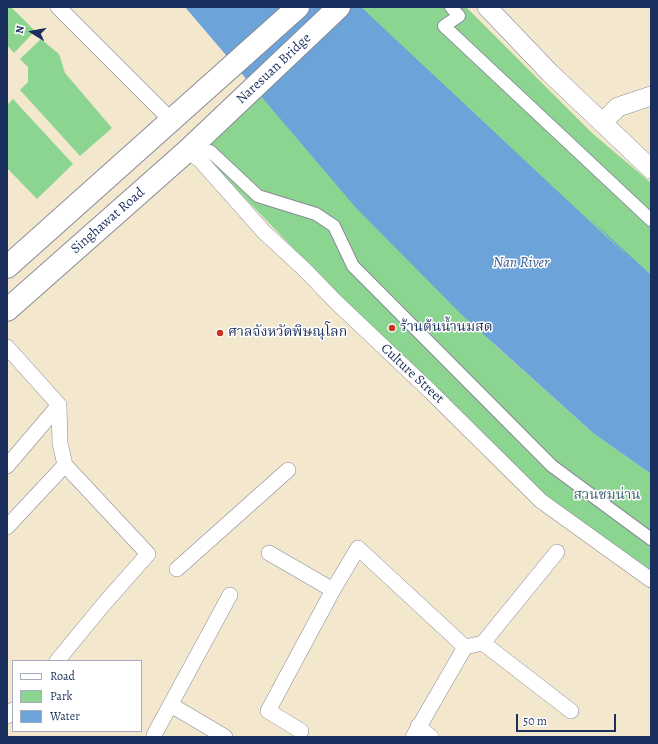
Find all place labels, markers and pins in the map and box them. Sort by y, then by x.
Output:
place label: ร้านต้นน้ำนมสด [400,320,493,336]
marker: ร้านต้นน้ำนมสด [387,323,397,333]
place label: ศาลจังหวัดพิษณุโลก [228,325,347,341]
marker: ศาลจังหวัดพิษณุโลก [215,328,225,338]

